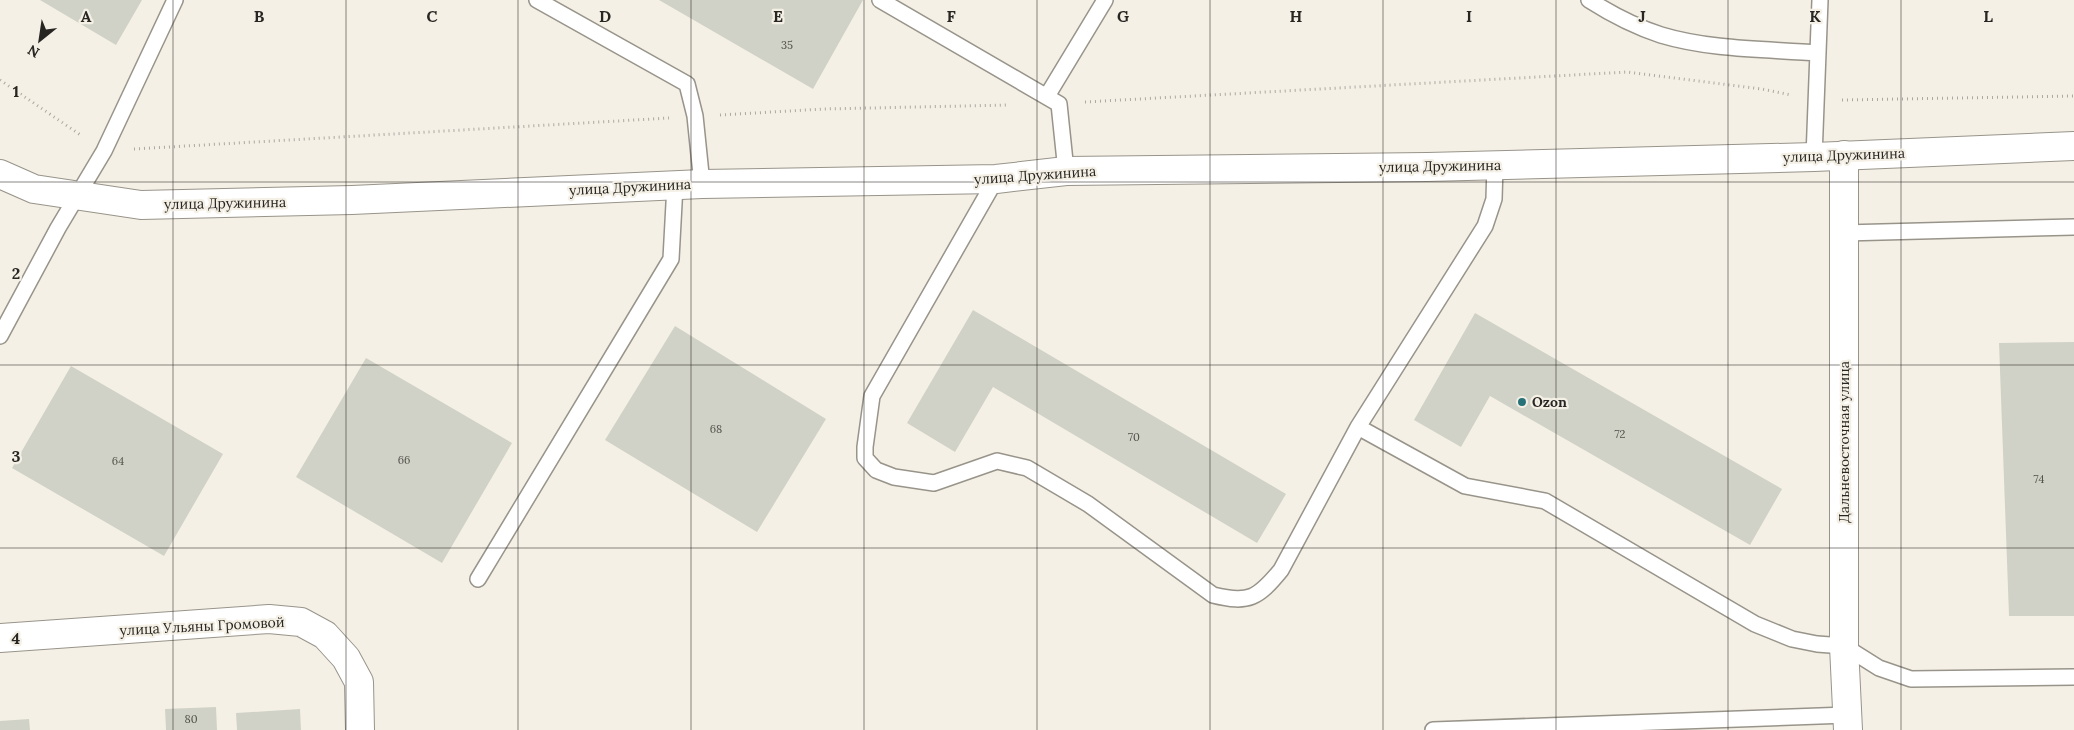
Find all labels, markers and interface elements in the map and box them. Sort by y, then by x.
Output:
text: A [81,6,92,26]
text: B [254,6,265,26]
text: C [426,6,438,26]
text: D [599,6,611,26]
text: E [773,6,783,26]
text: F [946,6,956,26]
text: G [1117,6,1129,26]
text: H [1290,6,1303,26]
text: I [1466,6,1472,26]
text: J [1638,6,1646,26]
text: K [1809,6,1821,26]
text: L [1983,6,1993,26]
north arrow [15,15,65,65]
house number: 35 [781,38,793,52]
text: N [24,41,43,62]
text: 1 [13,81,19,101]
street label: улица Дружинина [1783,144,1905,166]
street label: улица Дружинина [1379,156,1501,176]
street label: улица Дружинина [973,162,1097,188]
street label: улица Дружинина [568,175,692,199]
street label: улица Дружинина [164,193,286,213]
text: 2 [12,263,20,283]
street label: Дальневосточная улица [1835,361,1853,523]
place label: Ozon [1532,393,1567,411]
marker: Ozon [1516,396,1528,408]
house number: 68 [710,422,722,436]
house number: 72 [1615,427,1626,441]
house number: 70 [1128,430,1140,444]
text: 3 [12,446,21,466]
house number: 66 [398,453,410,467]
house number: 64 [112,454,124,468]
house number: 74 [2034,472,2044,486]
street label: улица Ульяны Громовой [119,613,285,639]
text: 4 [12,628,21,648]
house number: 80 [184,712,198,726]

